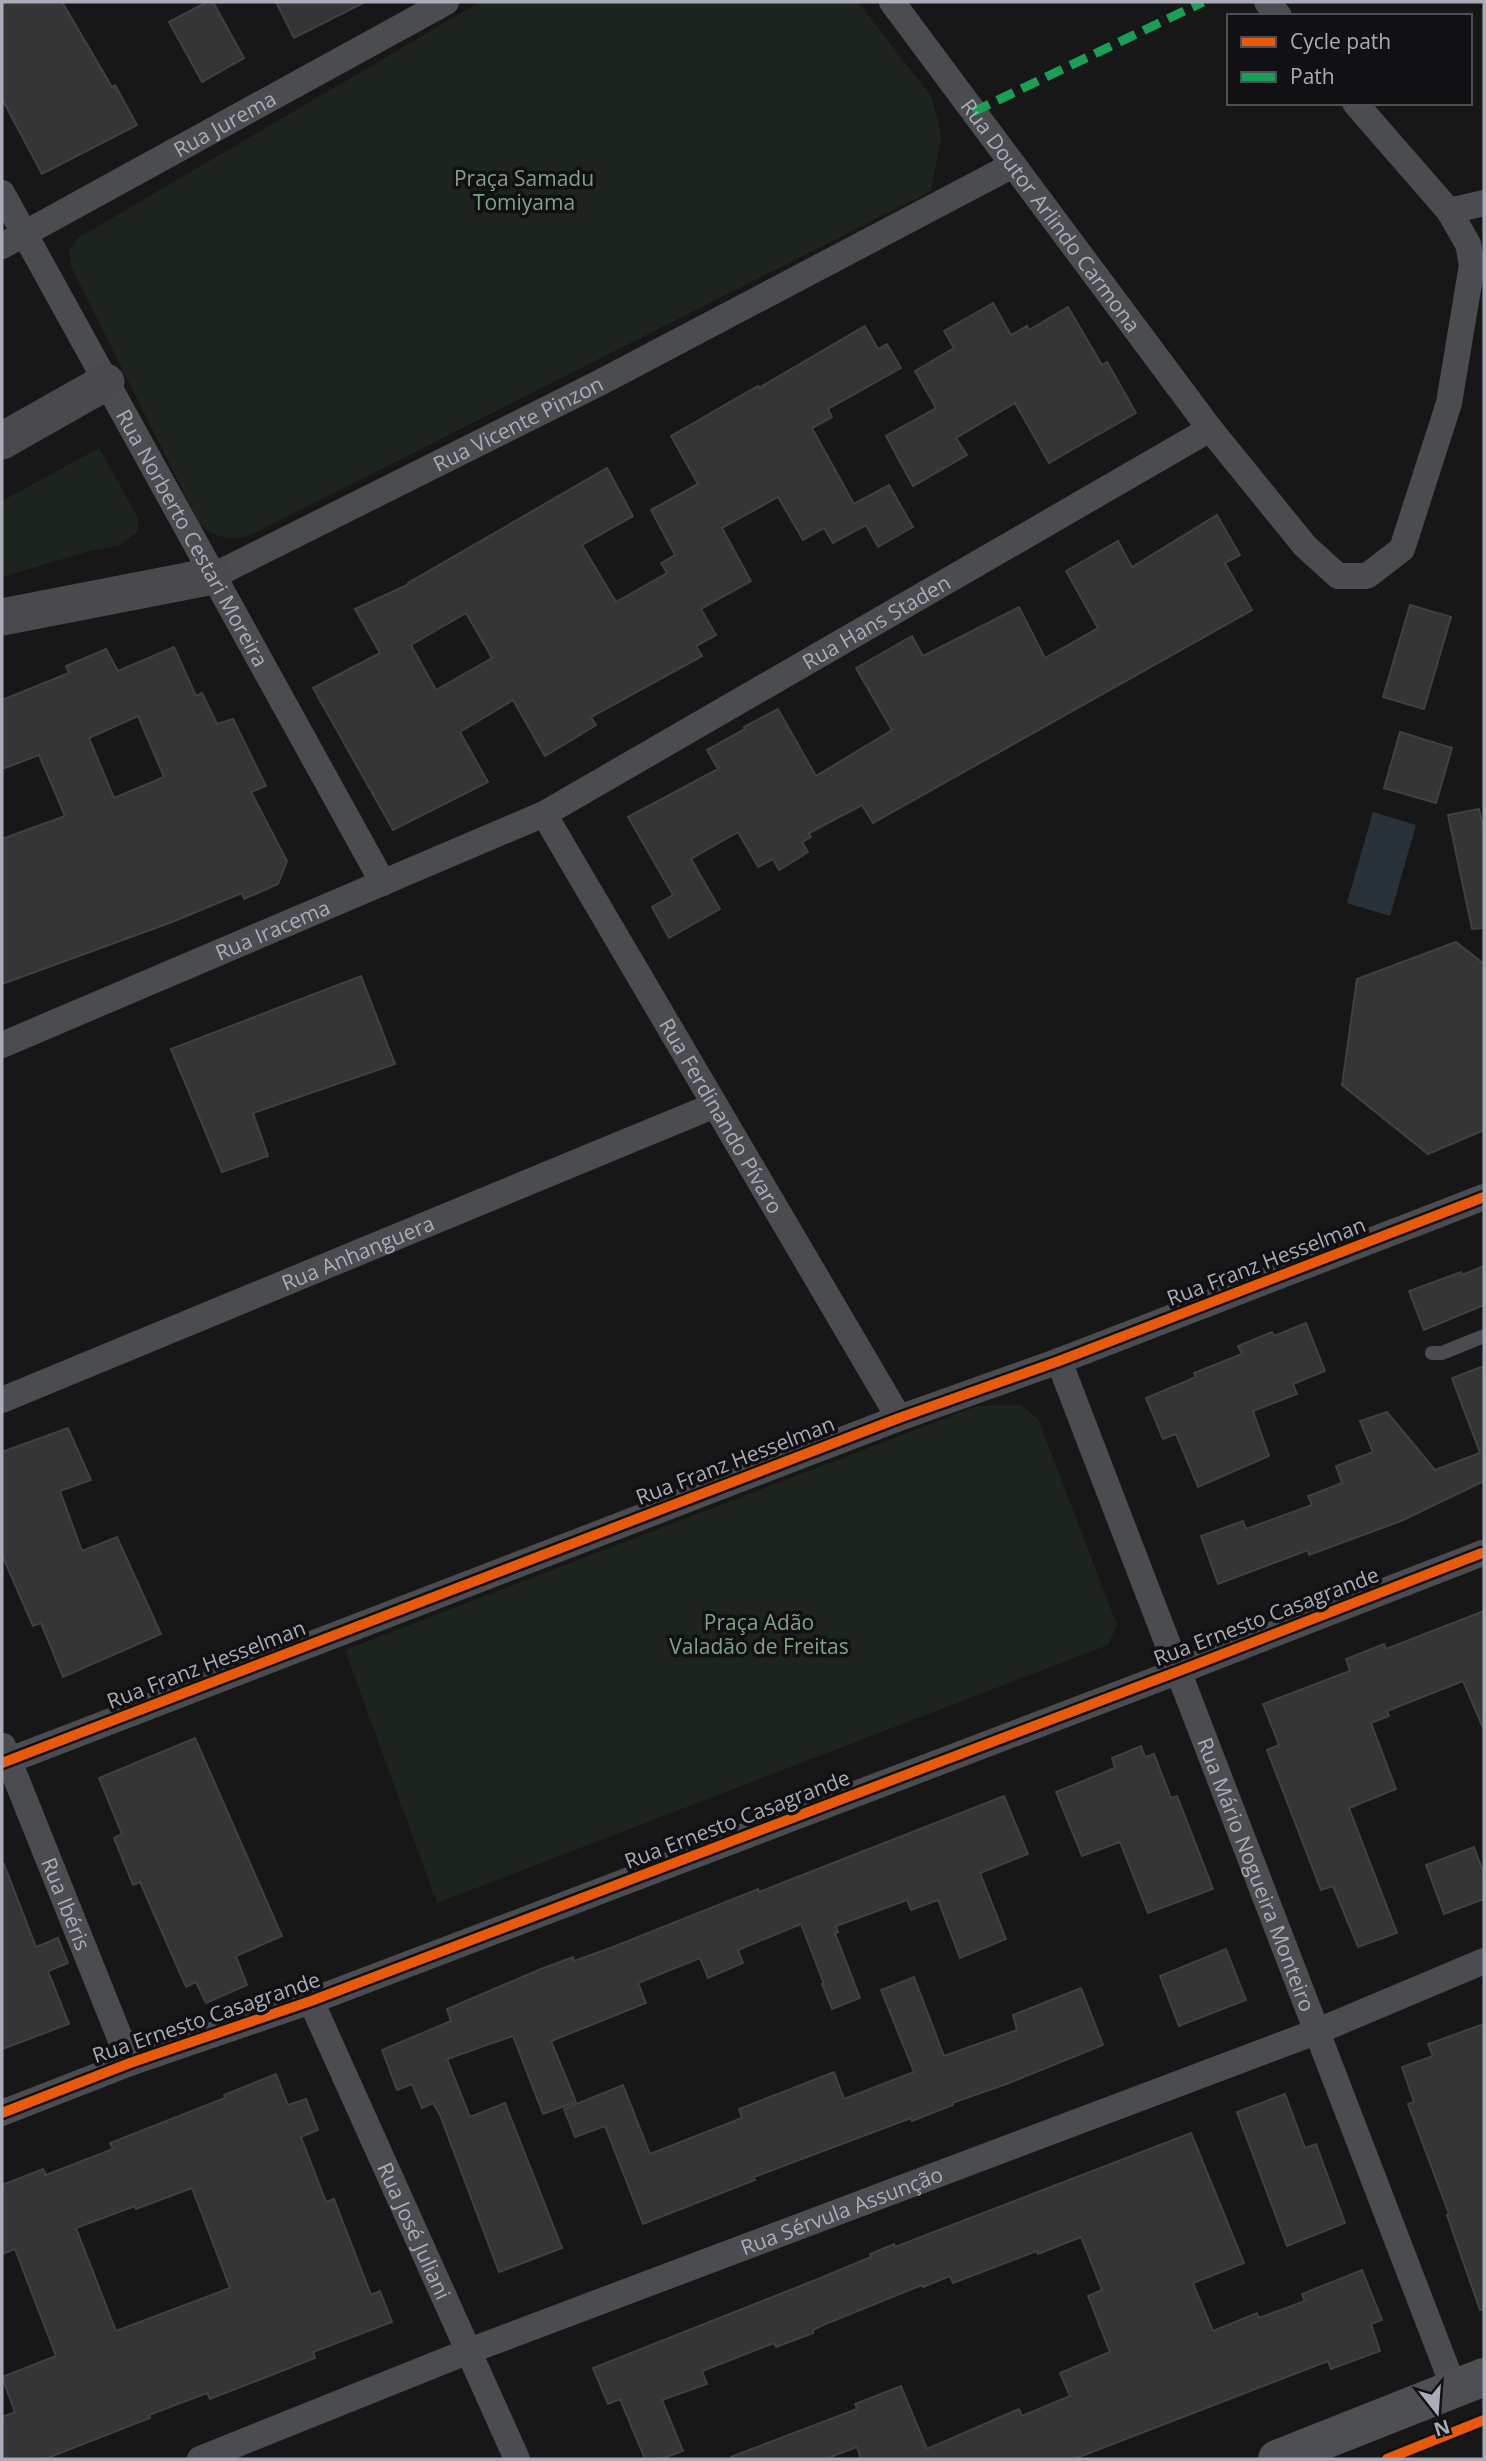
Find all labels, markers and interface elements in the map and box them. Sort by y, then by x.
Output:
legend [1227,14,1472,105]
text: Cycle path [1290,27,1391,55]
text: Path [1290,62,1335,90]
street label: Rua Jurema [168,84,281,163]
street label: Rua Doutor Arlindo Carmona [955,93,1147,338]
park label: Praça Samadu Tomiyama [454,164,594,216]
street label: Rua Vicente Pinzon [428,369,608,478]
street label: Rua Norberto Cestari Moreira [110,404,275,672]
street label: Rua Hans Staden [797,568,955,676]
street label: Rua Iracema [211,893,334,967]
street label: Rua Ferdinando Pívaro [653,1013,790,1219]
street label: Rua Anhanguera [277,1209,438,1297]
street label: Rua Franz Hesselman [1163,1210,1369,1312]
street label: Rua Franz Hesselman [632,1409,838,1511]
street label: Rua Ernesto Casagrande [1149,1560,1383,1672]
park label: Praça Adão Valadão de Freitas [669,1608,849,1660]
street label: Rua Franz Hesselman [103,1613,309,1715]
street label: Rua Mário Nogueira Monteiro [1191,1733,1322,2015]
street label: Rua Ernesto Casagrande [620,1763,854,1875]
street label: Rua Ibéris [35,1853,97,1954]
street label: Rua Ernesto Casagrande [88,1965,324,2069]
street label: Rua José Juliani [371,2158,457,2304]
street label: Rua Sérvula Assunção [736,2160,947,2261]
north arrow [1402,2377,1472,2447]
text: N [1431,2414,1453,2443]

